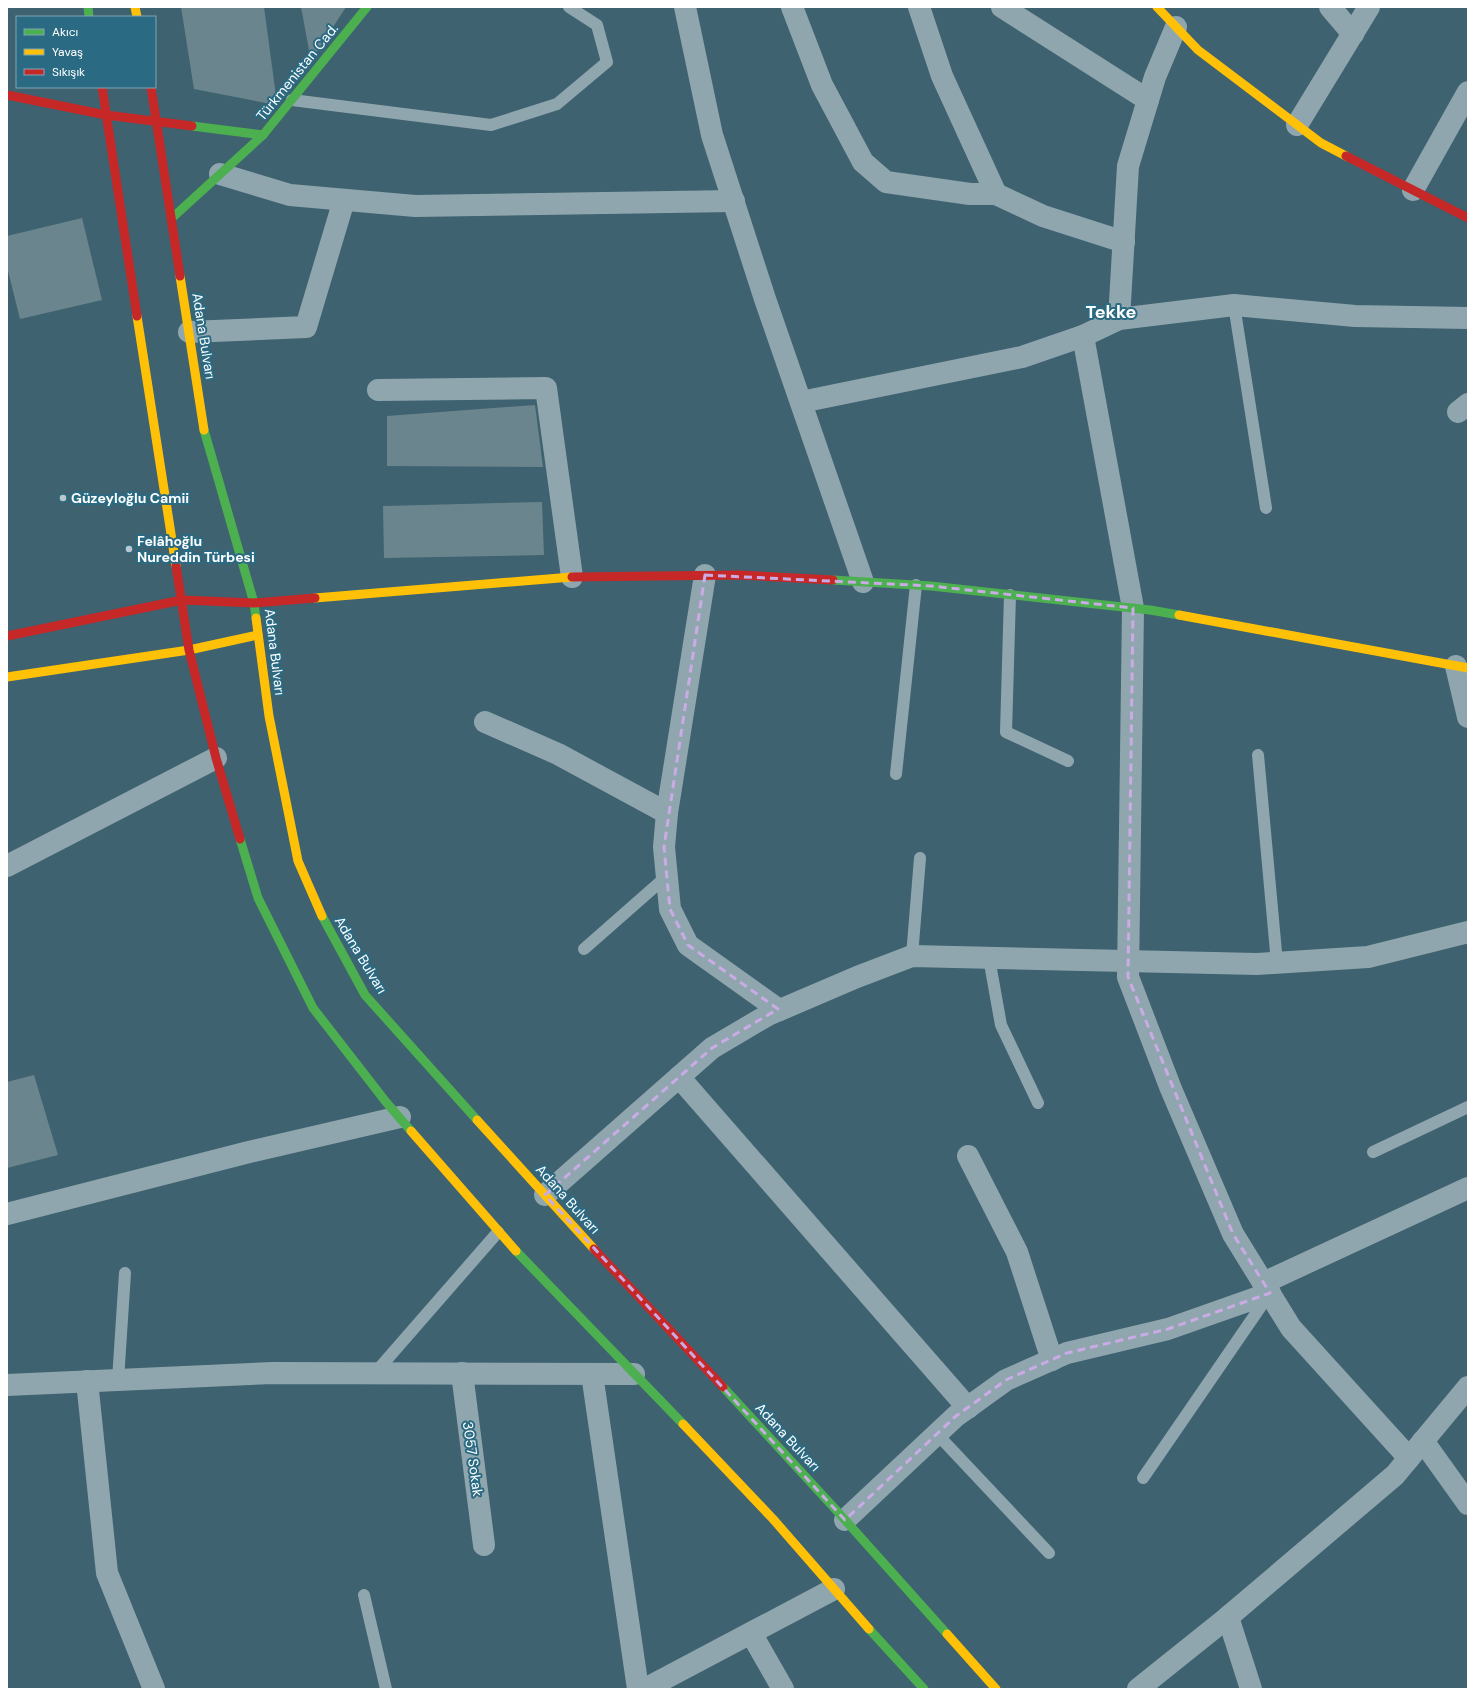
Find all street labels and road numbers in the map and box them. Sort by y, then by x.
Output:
street label: Türkmenistan Cad. [252,20,342,124]
street label: Adana Bulvarı [188,292,220,380]
street label: Adana Bulvarı [261,608,289,696]
street label: Adana Bulvarı [331,913,391,997]
street label: Adana Bulvarı [532,1161,604,1237]
street label: Adana Bulvarı [752,1399,824,1475]
street label: 3057 Sokak [459,1420,487,1498]

